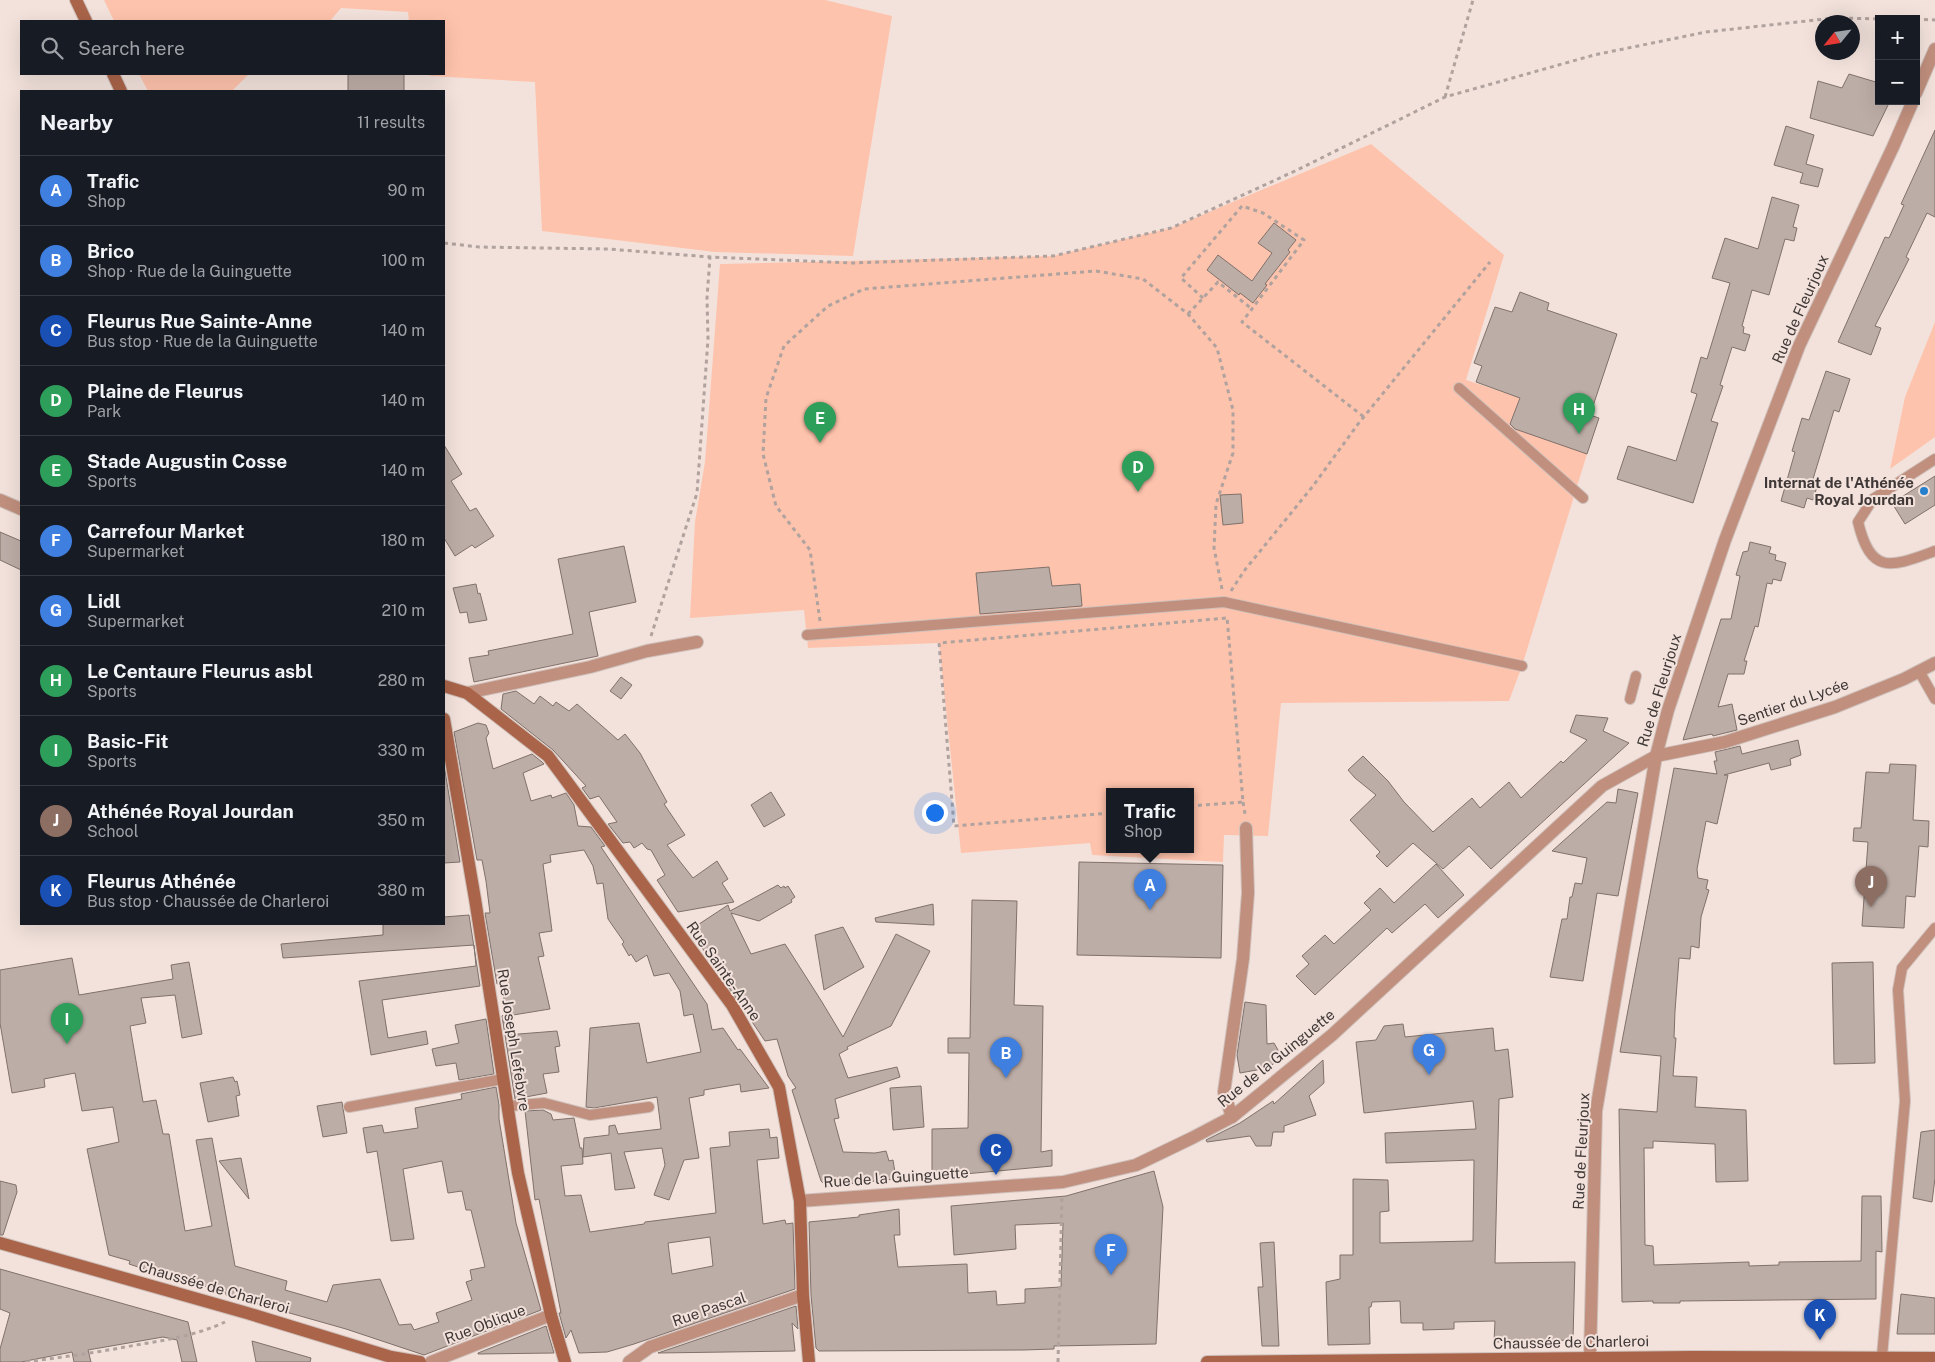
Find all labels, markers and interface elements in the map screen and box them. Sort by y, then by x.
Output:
north arrow [1815,15,1860,60]
map controls [1875,15,1920,105]
button: + [1875,15,1920,60]
search box [20,20,445,75]
icon: search [38,34,66,62]
text: Search here [78,37,185,59]
button: − [1875,60,1920,105]
text: Nearby [40,110,113,135]
text: 11 results [357,113,425,132]
text: Trafic [87,170,139,192]
text: A [50,181,62,200]
text: 90 m [388,181,425,200]
text: Shop [87,192,126,211]
text: Brico [87,240,134,262]
text: B [51,251,61,270]
text: 100 m [381,251,425,270]
street label: Rue de Fleurjoux [1768,252,1832,366]
text: Shop · Rue de la Guinguette [87,262,292,281]
text: Fleurus Rue Sainte-Anne [87,310,312,332]
text: C [50,321,62,340]
text: 140 m [381,321,425,340]
text: Bus stop · Rue de la Guinguette [87,332,318,351]
text: Plaine de Fleurus [87,380,243,402]
text: D [50,391,62,410]
text: 140 m [381,391,425,410]
pin: H [1563,393,1595,434]
text: Park [87,402,121,421]
pin: E [804,402,836,443]
text: Stade Augustin Cosse [87,450,287,472]
pin: D [1122,451,1154,492]
text: E [51,461,61,480]
text: 140 m [381,461,425,480]
text: Sports [87,472,137,491]
place label: Internat de l'Athénée Royal Jourdan [1764,474,1914,508]
marker: Internat de l'Athénée Royal Jourdan [1918,485,1930,497]
text: Carrefour Market [87,520,244,542]
text: F [51,531,61,550]
text: 180 m [381,531,425,550]
text: Supermarket [87,542,184,561]
text: Lidl [87,590,121,612]
text: G [50,601,62,620]
text: 210 m [381,601,425,620]
text: Supermarket [87,612,184,631]
street label: Rue de Fleurjoux [1634,631,1684,749]
text: Le Centaure Fleurus asbl [87,660,313,682]
text: H [50,671,62,690]
text: 280 m [378,671,425,690]
street label: Sentier du Lycée [1735,675,1851,729]
text: Sports [87,682,137,701]
text: Basic-Fit [87,730,168,752]
text: I [54,741,58,760]
text: 330 m [378,741,425,760]
text: Sports [87,752,137,771]
popup [1106,788,1194,853]
text: Athénée Royal Jourdan [87,800,294,822]
your location [922,800,948,826]
text: Trafic [1124,800,1176,822]
text: J [53,811,59,830]
text: 350 m [377,811,425,830]
text: School [87,822,138,841]
text: Shop [1124,822,1162,841]
pin: J [1855,866,1887,907]
pin: A [1134,869,1166,910]
text: Fleurus Athénée [87,870,236,892]
text: K [50,881,62,900]
text: 380 m [377,881,425,900]
text: Bus stop · Chaussée de Charleroi [87,892,329,911]
street label: Rue Sainte-Anne [683,918,765,1024]
street label: Rue Joseph Lefebvre [494,968,534,1112]
pin: I [51,1003,83,1044]
street label: Rue de la Guinguette [1214,1006,1338,1110]
pin: G [1413,1034,1445,1075]
pin: B [990,1037,1022,1078]
street label: Rue de Fleurjoux [1569,1092,1593,1210]
pin: C [980,1134,1012,1175]
street label: Rue de la Guinguette [823,1163,969,1191]
pin: F [1095,1234,1127,1275]
street label: Chaussée de Charleroi [137,1257,291,1317]
street label: Rue Pascal [670,1288,748,1330]
pin: K [1804,1299,1836,1340]
street label: Rue Oblique [442,1301,528,1347]
street label: Chaussée de Charleroi [1493,1332,1649,1352]

